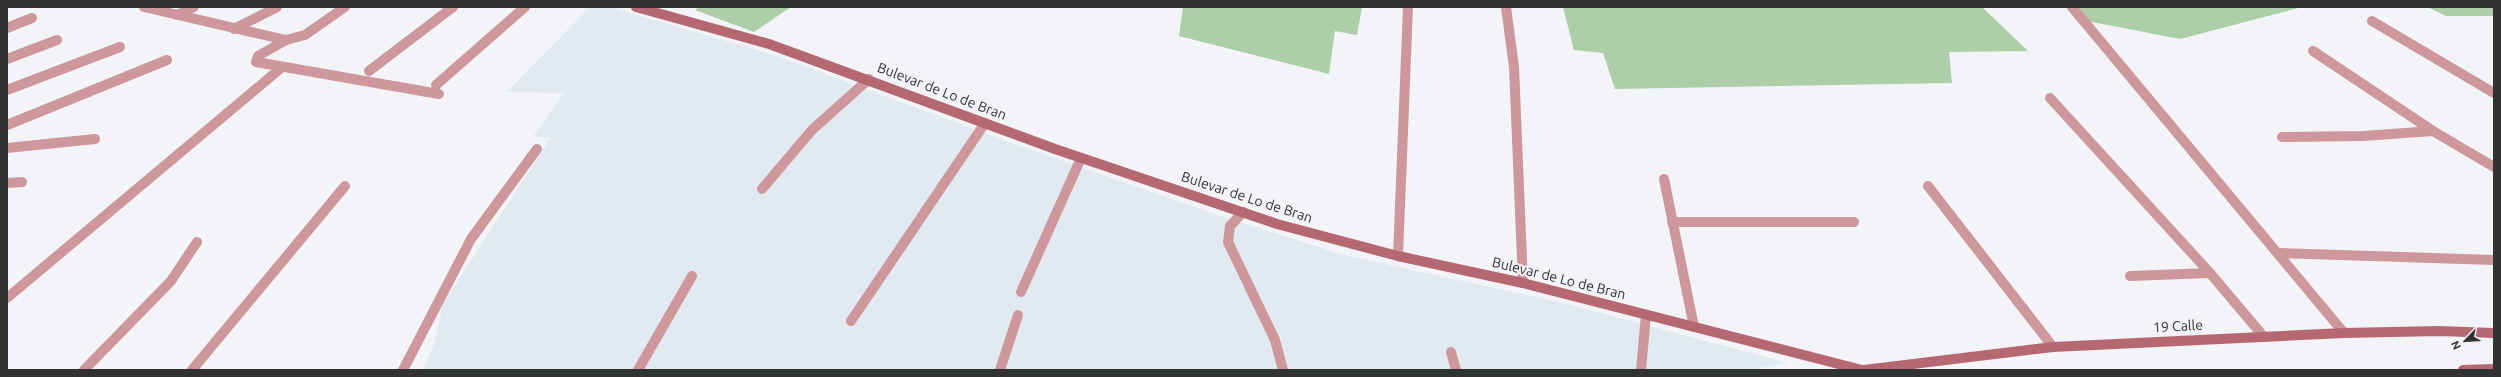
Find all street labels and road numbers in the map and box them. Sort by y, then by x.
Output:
street label: Bulevar de Lo de Bran [875,59,1009,123]
street label: Bulevar de Lo de Bran [1179,168,1315,226]
street label: Bulevar de Lo de Bran [1491,254,1627,302]
street label: 19 Calle [2153,317,2203,335]

